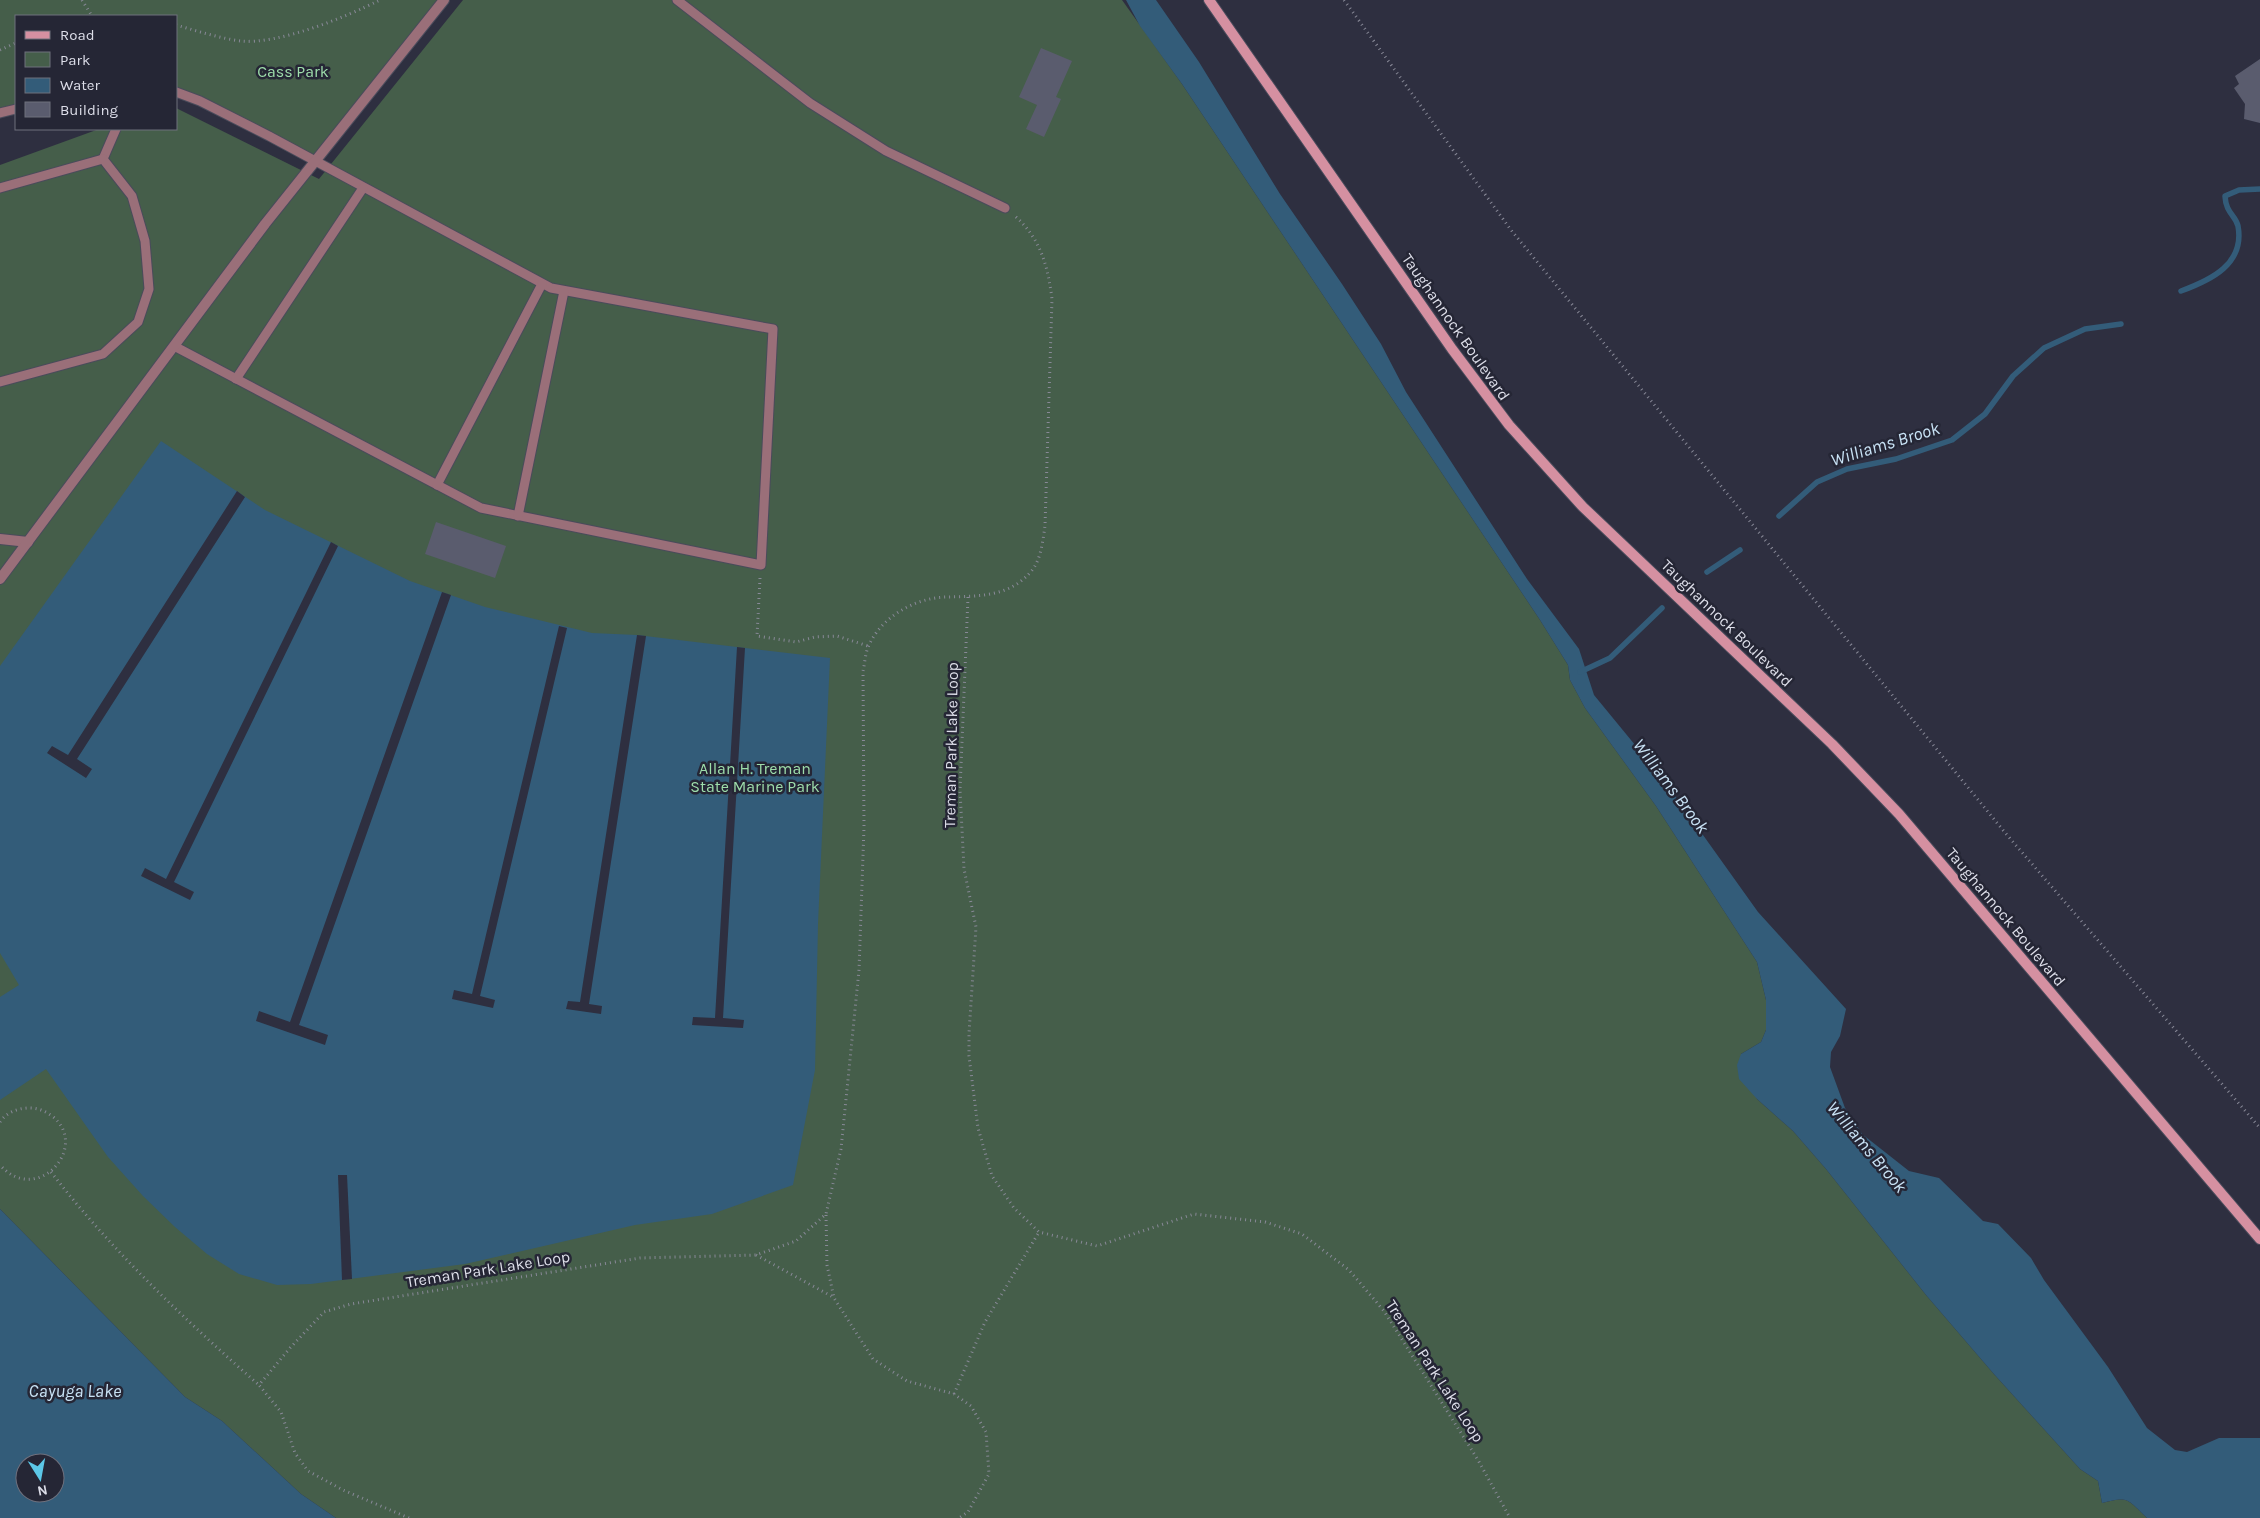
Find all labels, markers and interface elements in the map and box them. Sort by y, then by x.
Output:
legend [15,15,178,130]
text: Road [60,26,95,44]
text: Park [60,51,90,69]
park label: Cass Park [257,62,329,81]
text: Water [60,76,101,94]
text: Building [60,101,118,119]
street label: Taughannock Boulevard [1398,250,1514,404]
water label: Williams Brook [1828,417,1943,471]
street label: Taughannock Boulevard [1657,555,1797,691]
street label: Treman Park Lake Loop [940,662,962,828]
water label: Williams Brook [1628,734,1714,838]
park label: Allan H. Treman State Marine Park [690,759,820,796]
street label: Taughannock Boulevard [1943,844,2069,990]
water label: Williams Brook [1822,1097,1912,1198]
street label: Treman Park Lake Loop [405,1247,571,1291]
street label: Treman Park Lake Loop [1382,1296,1488,1446]
water label: Cayuga Lake [29,1380,121,1402]
north arrow [15,1453,65,1503]
text: N [36,1481,49,1500]

